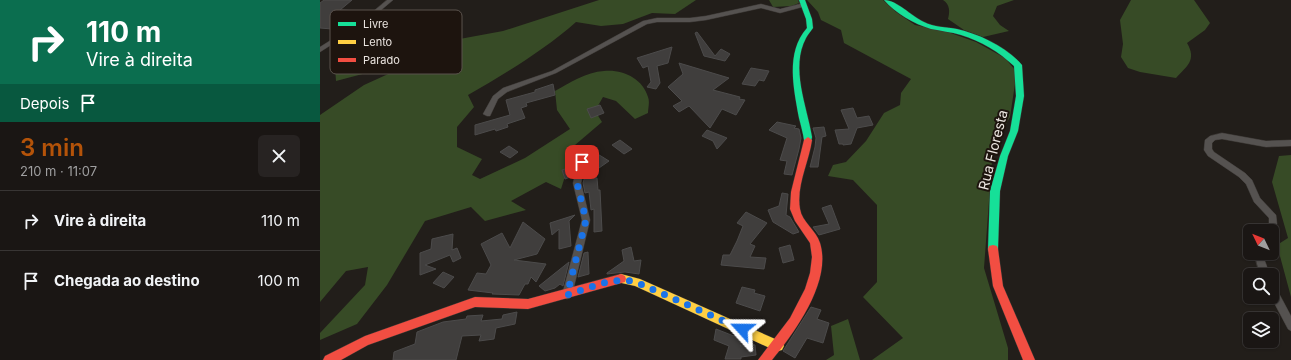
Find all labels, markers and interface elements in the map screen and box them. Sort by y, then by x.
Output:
legend [330,10,462,74]
text: 110 m [86,15,161,49]
icon: right [20,16,72,68]
text: Livre [363,17,388,31]
text: Lento [363,35,393,49]
text: Vire à direita [86,49,193,70]
text: Parado [363,53,400,67]
icon: arrive [77,92,99,114]
text: Depois [20,94,69,113]
street label: Rua Floresta [974,108,1011,192]
text: 3 min [20,133,84,162]
button: close [258,135,300,177]
pin [565,145,599,179]
icon: arrive [571,151,593,173]
text: 210 m · 11:07 [20,163,97,179]
icon: right [20,210,42,232]
text: Vire à direita [54,211,146,230]
text: 110 m [261,211,300,230]
north arrow [1243,224,1279,260]
map controls [1243,224,1279,348]
button: search [1243,268,1279,304]
icon: arrive [20,270,42,292]
text: Chegada ao destino [54,271,200,290]
text: 100 m [258,271,300,290]
position arrow [721,308,763,350]
button: layers [1243,312,1279,348]

